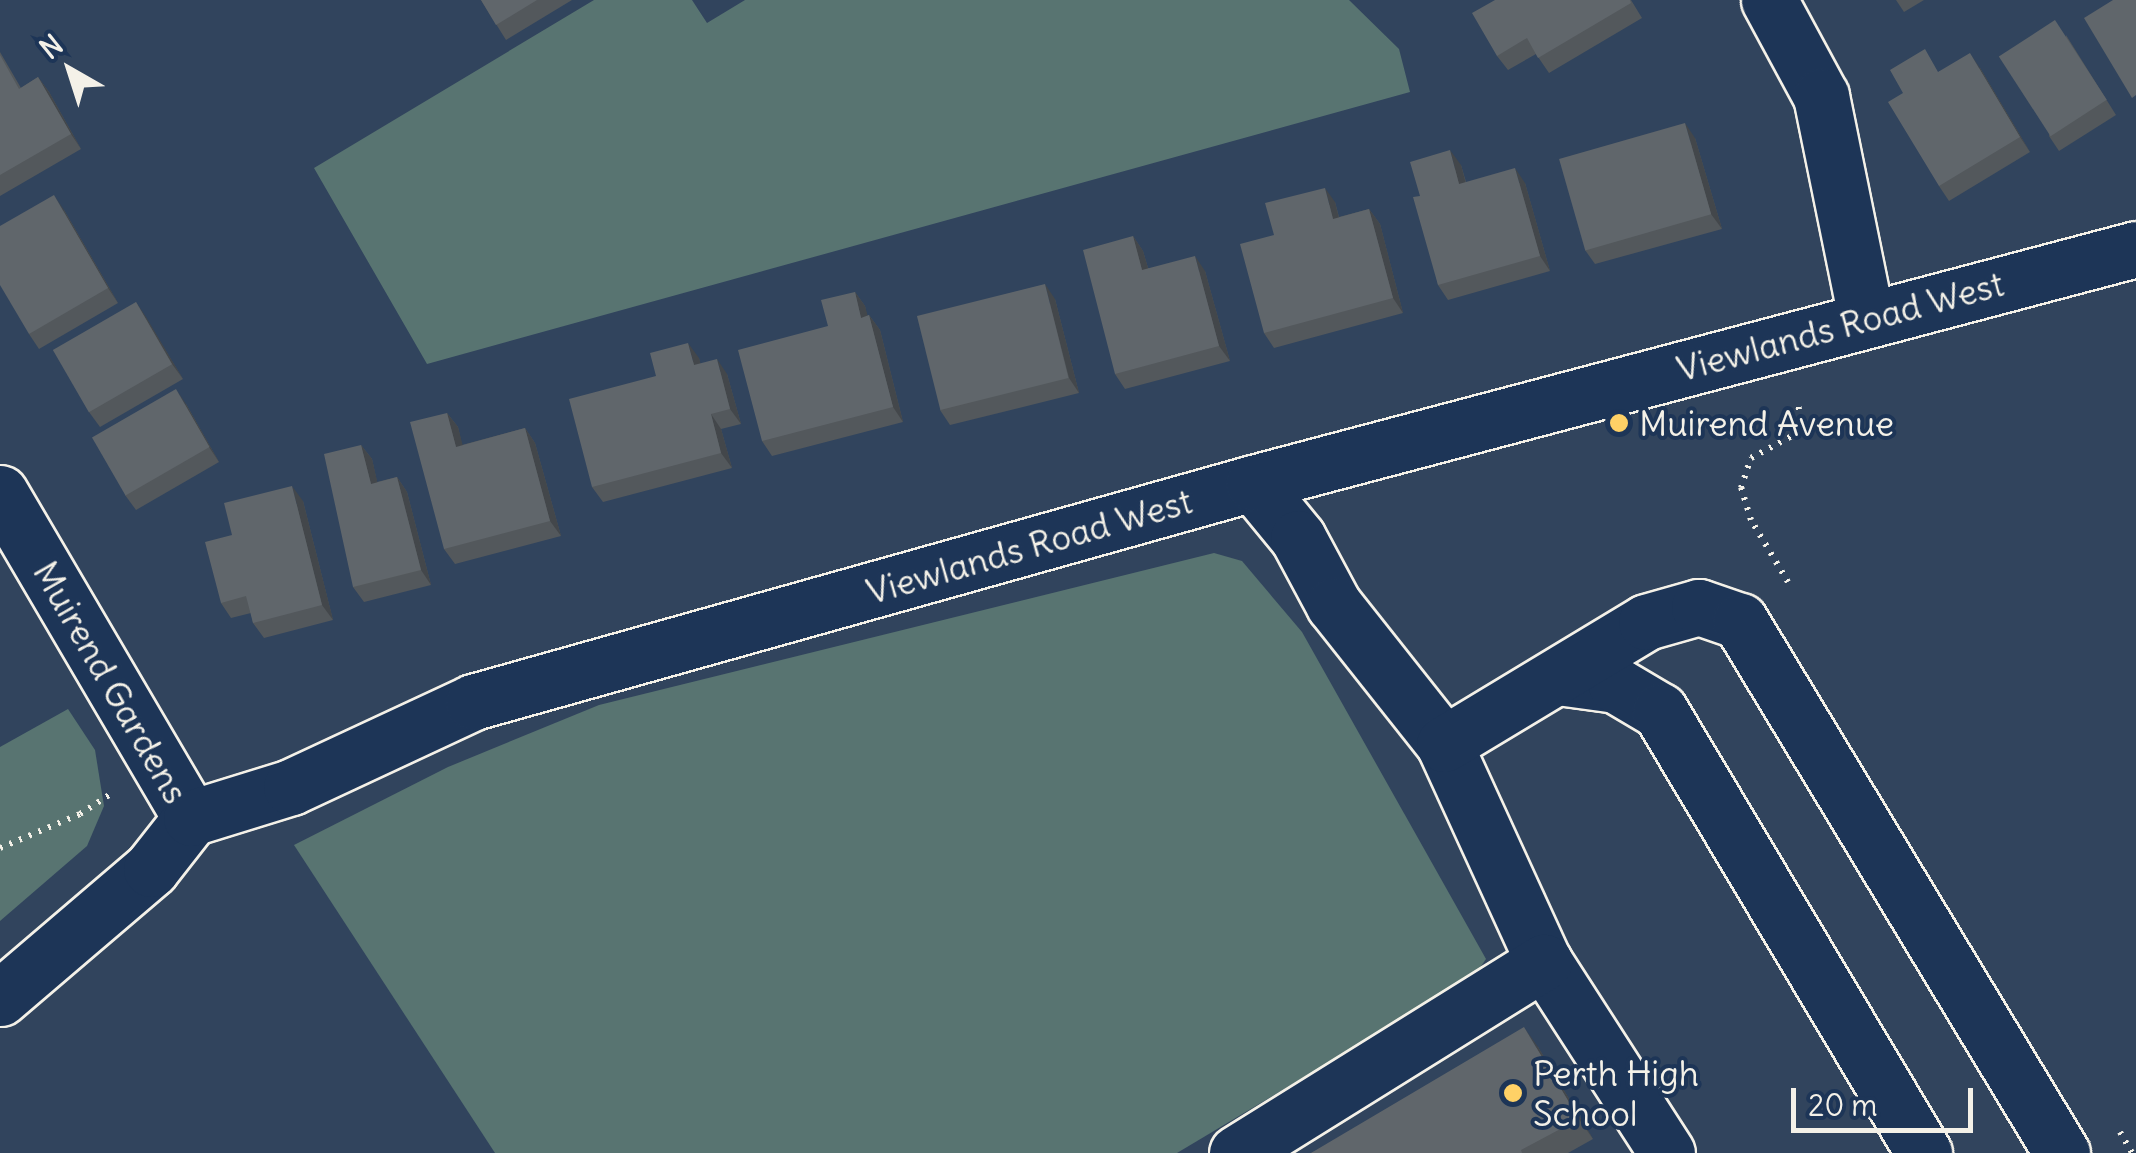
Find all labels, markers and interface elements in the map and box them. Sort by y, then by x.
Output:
north arrow [20,20,120,120]
text: N [32,27,70,67]
street label: Viewlands Road West [1672,262,2008,390]
place label: Muirend Avenue [1639,402,1894,444]
marker: Muirend Avenue [1608,412,1630,434]
street label: Viewlands Road West [861,479,1197,613]
street label: Muirend Gardens [25,554,197,810]
place label: Perth High School [1533,1052,1699,1134]
scale bar [1796,1068,1978,1130]
marker: Perth High School [1502,1082,1524,1104]
text: 20 m [1808,1086,1878,1124]

